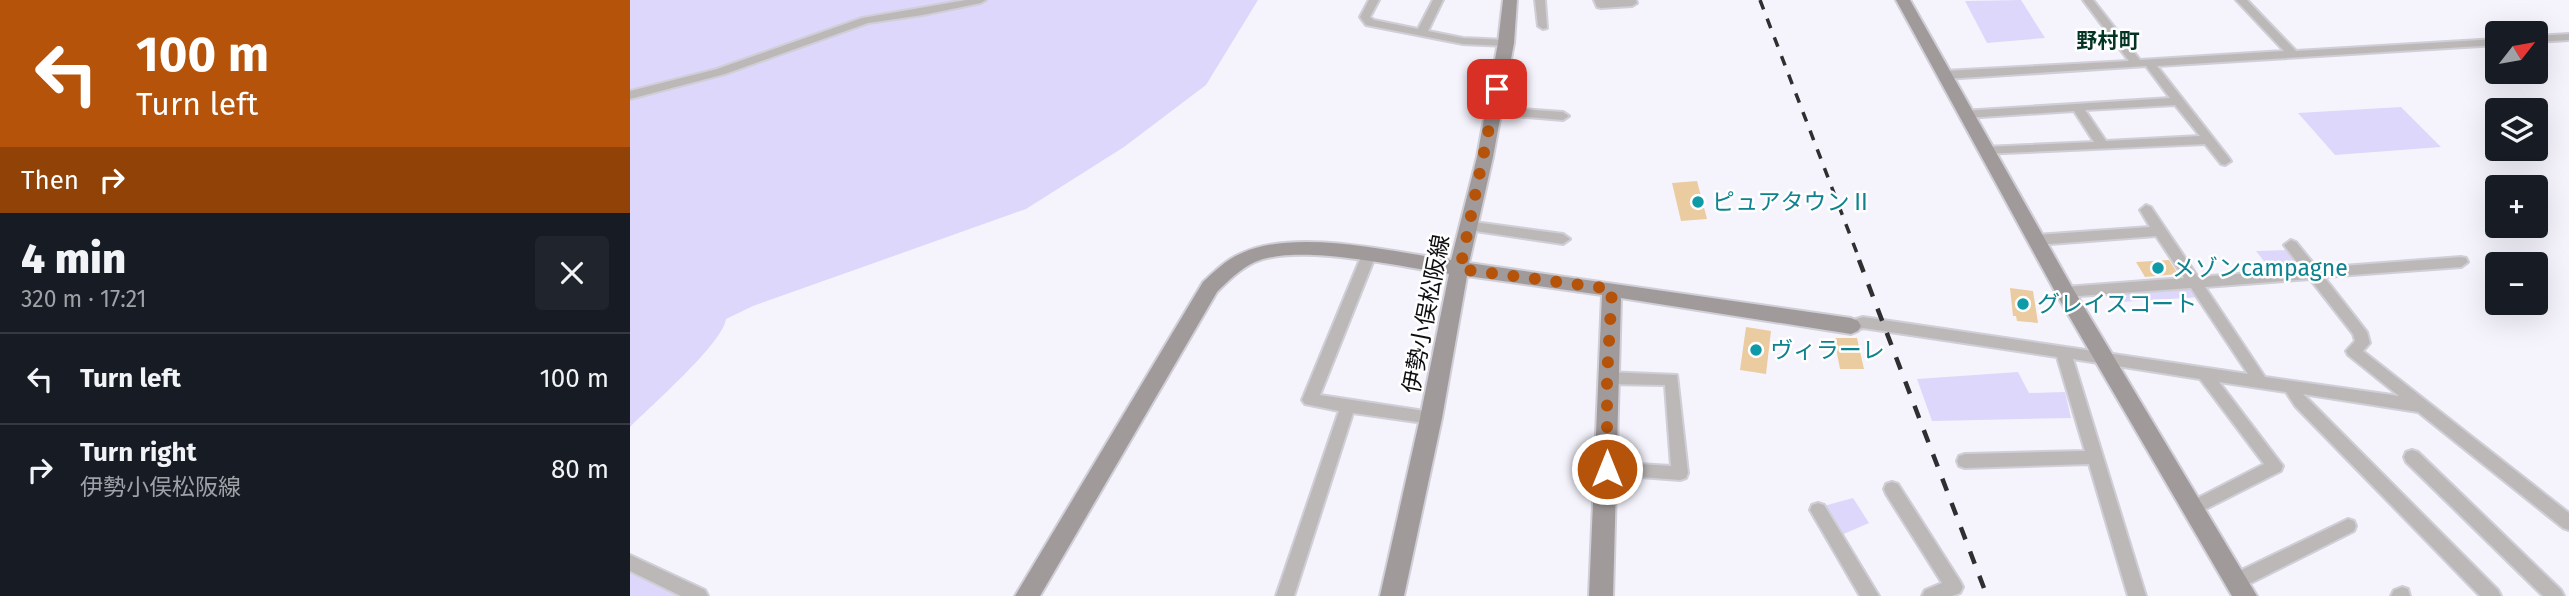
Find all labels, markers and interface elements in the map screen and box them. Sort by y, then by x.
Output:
north arrow [2485,21,2548,84]
map controls [2485,21,2548,315]
text: 100 m [136,25,269,84]
icon: left [21,28,112,119]
district label: 野村町 [2077,28,2140,54]
pin [1467,59,1527,119]
icon: arrive [1478,70,1516,108]
text: Turn left [136,85,258,123]
button: layers [2485,98,2548,161]
icon: right [93,161,131,199]
text: Then [21,165,79,196]
button: + [2485,175,2548,238]
place label: ピュアタウンⅡ [1712,188,1873,216]
marker: ピュアタウンⅡ [1690,194,1706,210]
street label: 伊勢小俣松阪線 [1397,232,1455,396]
text: 4 min [21,234,126,284]
button: close [535,236,609,310]
button: − [2485,252,2548,315]
place label: メゾンcampagne [2172,254,2348,282]
marker: メゾンcampagne [2150,260,2166,276]
text: 320 m · 17:21 [21,285,146,313]
place label: グレイスコート [2037,290,2197,318]
marker: グレイスコート [2015,296,2031,312]
place label: ヴィラーレ [1770,336,1885,364]
marker: ヴィラーレ [1748,342,1764,358]
icon: left [21,360,59,398]
text: Turn left [80,363,181,394]
text: 100 m [540,363,609,394]
position arrow [1570,432,1644,506]
text: Turn right [80,437,197,468]
icon: right [21,451,59,489]
text: 80 m [551,454,609,485]
text: 伊勢小俣松阪線 [80,473,241,501]

